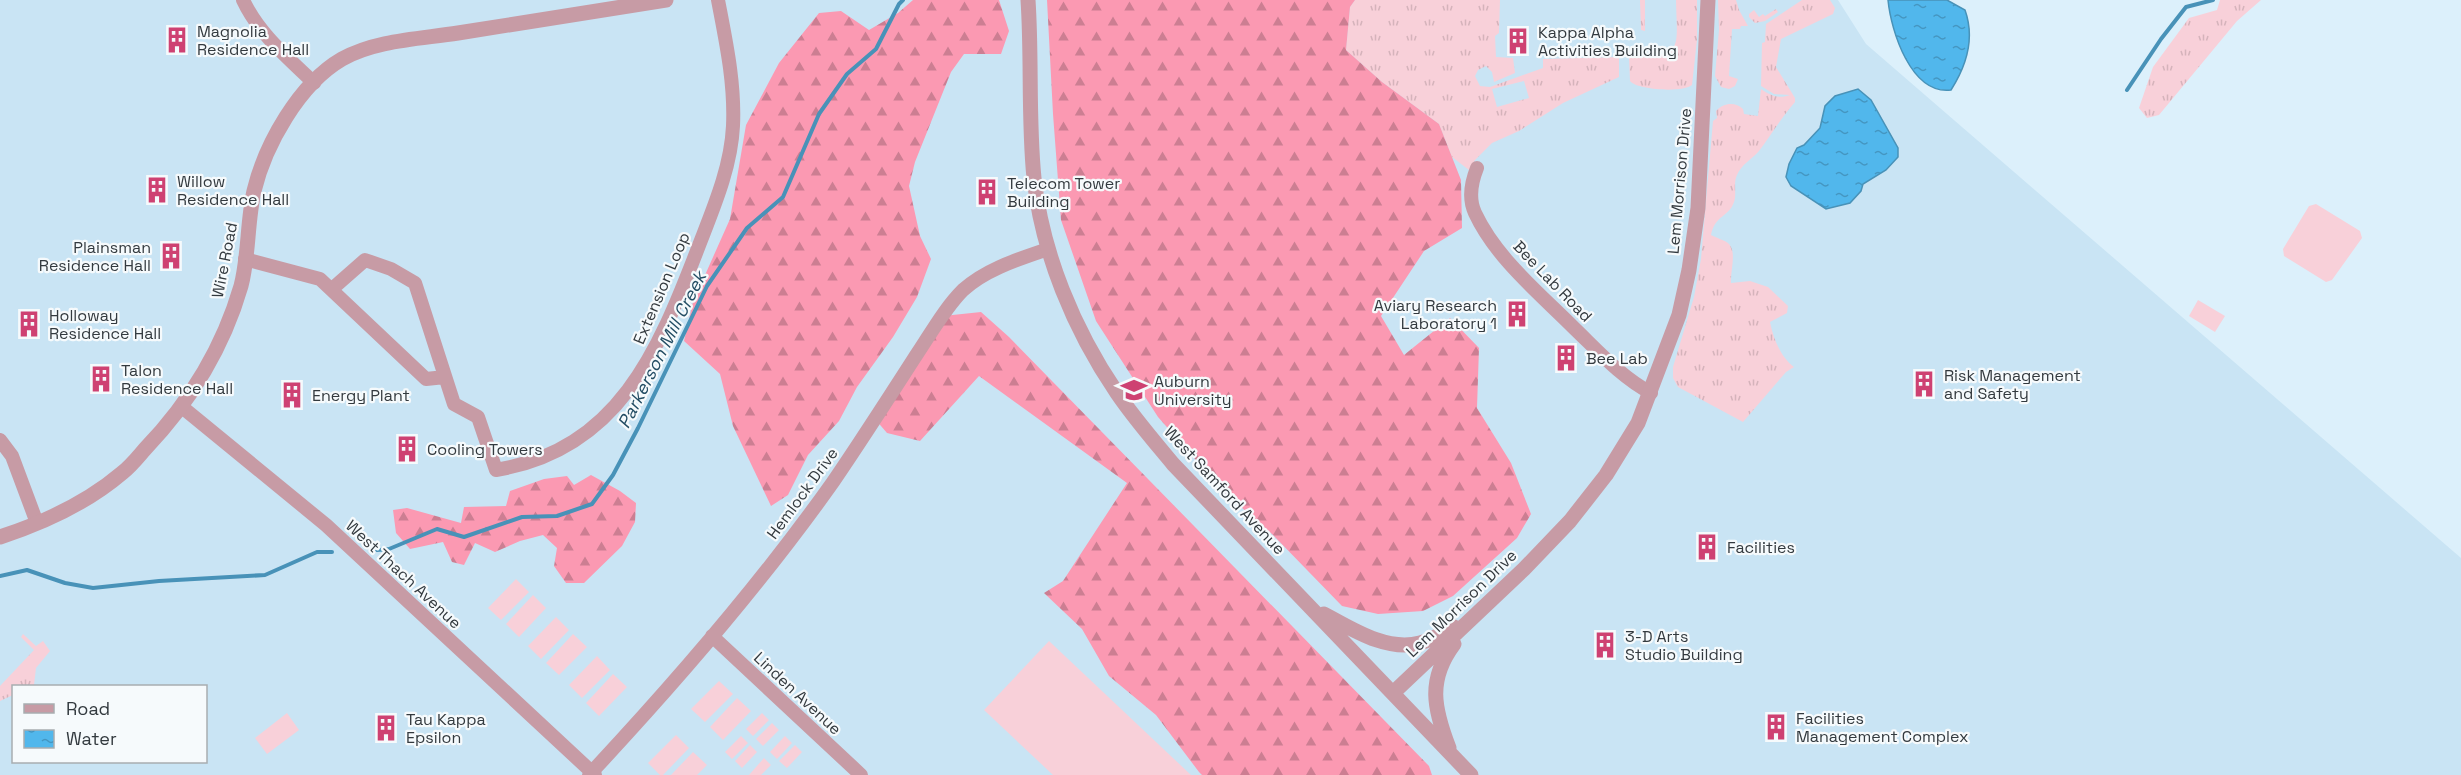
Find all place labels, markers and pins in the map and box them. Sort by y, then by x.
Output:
place label: Magnolia Residence Hall [197,21,309,60]
place label: Kappa Alpha Activities Building [1538,22,1677,61]
building icon: Magnolia Residence Hall [162,25,192,55]
building icon: Kappa Alpha Activities Building [1503,26,1533,56]
place label: Willow Residence Hall [177,171,289,210]
place label: Telecom Tower Building [1007,173,1120,212]
building icon: Willow Residence Hall [142,175,172,205]
building icon: Telecom Tower Building [972,177,1002,207]
place label: Plainsman Residence Hall [39,237,151,276]
building icon: Plainsman Residence Hall [156,241,186,271]
place label: Aviary Research Laboratory 1 [1374,295,1497,334]
building icon: Aviary Research Laboratory 1 [1502,299,1532,329]
place label: Holloway Residence Hall [49,305,161,344]
building icon: Holloway Residence Hall [14,309,44,339]
building icon: Bee Lab [1551,343,1581,373]
place label: Bee Lab [1586,348,1648,369]
place label: Talon Residence Hall [121,360,233,399]
building icon: Talon Residence Hall [86,364,116,394]
place label: Risk Management and Safety [1944,365,2081,404]
building icon: Risk Management and Safety [1909,369,1939,399]
place label: Auburn University [1154,371,1232,410]
school or university icon: Auburn University [1119,375,1149,405]
building icon: Energy Plant [277,380,307,410]
place label: Energy Plant [312,385,410,406]
building icon: Cooling Towers [392,434,422,464]
place label: Cooling Towers [427,439,543,460]
building icon: Facilities [1692,532,1722,562]
place label: Facilities [1727,537,1795,558]
place label: 3-D Arts Studio Building [1625,626,1743,665]
building icon: 3-D Arts Studio Building [1590,630,1620,660]
place label: Facilities Management Complex [1796,708,1968,747]
place label: Tau Kappa Epsilon [406,709,486,748]
building icon: Facilities Management Complex [1761,712,1791,742]
building icon: Tau Kappa Epsilon [371,713,401,743]

